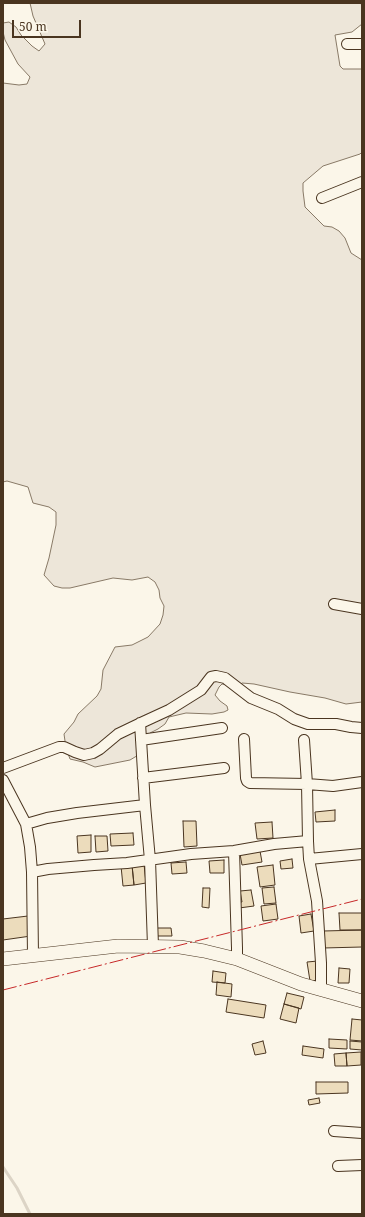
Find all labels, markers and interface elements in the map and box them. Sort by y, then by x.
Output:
scale bar [14,12,83,38]
text: 50 m [19,18,47,35]

